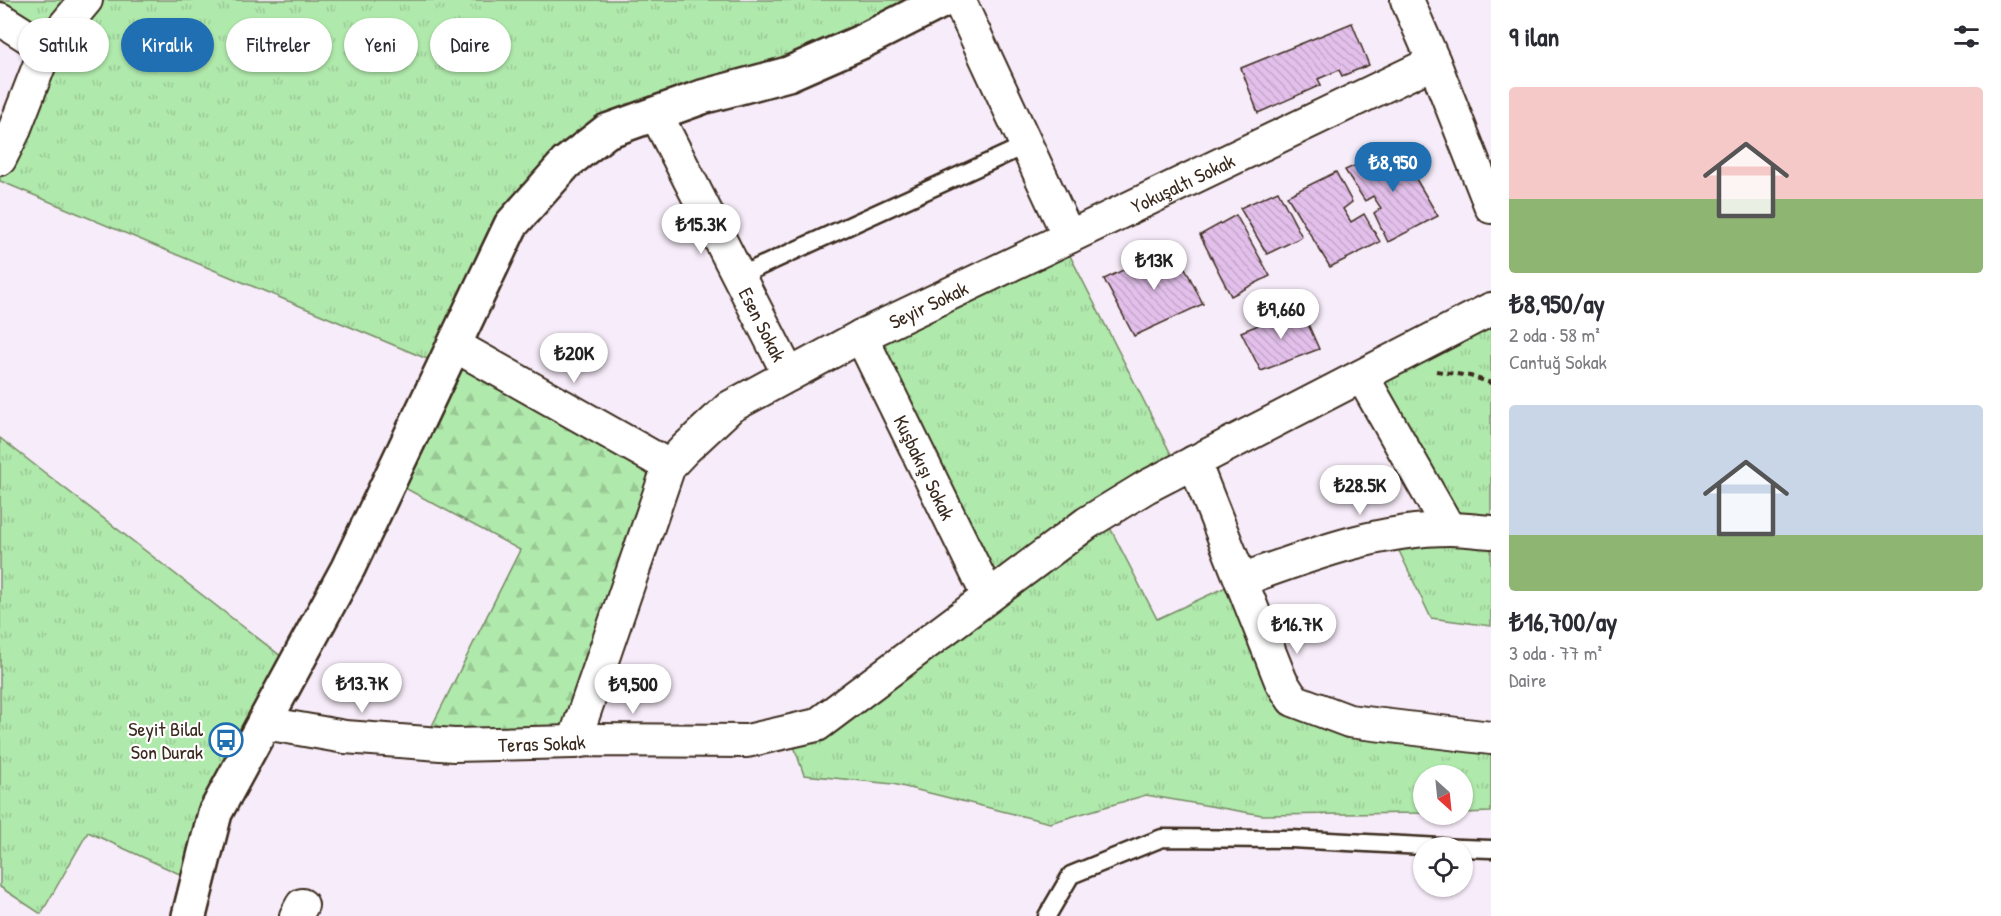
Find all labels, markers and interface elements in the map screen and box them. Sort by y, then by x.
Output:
chip: Satılık [18,18,109,72]
chip: Kiralık [121,18,214,72]
chip: Filtreler [226,18,332,72]
chip: Yeni [344,18,418,72]
chip: Daire [430,18,511,72]
text: 9 ilan [1509,19,1559,54]
icon: filters [1950,20,1983,53]
icon: home [1692,126,1800,234]
pin: ₺8,950 [1344,142,1442,193]
street label: Yokuşaltı Sokak [1126,146,1239,219]
text: ₺8,950 [1369,148,1417,175]
pin: ₺15.3K [652,204,750,255]
text: ₺15.3K [676,210,726,237]
pin: ₺13K [1118,240,1190,291]
text: ₺13K [1135,246,1173,273]
street label: Seyir Sokak [884,274,972,334]
street label: Esen Sokak [733,283,793,366]
text: ₺8,950/ay [1509,286,1605,321]
pin: ₺9,660 [1232,289,1330,340]
text: ₺9,660 [1257,295,1305,322]
text: 2 oda · 58 m² [1509,321,1600,348]
pin: ₺20K [538,333,610,384]
text: ₺20K [554,339,594,366]
text: Cantuğ Sokak [1509,348,1607,375]
street label: Kuşbakışı Sokak [888,410,962,524]
icon: home [1692,444,1800,552]
pin: ₺28.5K [1311,465,1409,516]
text: ₺28.5K [1334,471,1386,498]
pin: ₺16.7K [1248,604,1346,655]
text: ₺16,700/ay [1509,604,1617,639]
text: ₺16.7K [1271,610,1323,637]
text: 3 oda · 77 m² [1509,639,1602,666]
pin: ₺13.7K [313,663,411,714]
pin: ₺9,500 [584,664,682,715]
text: Daire [1509,666,1546,693]
text: ₺13.7K [336,669,388,696]
text: ₺9,500 [608,670,658,697]
place label: Seyit Bilal Son Durak [128,715,204,765]
bus stop icon: Seyit Bilal Son Durak [208,722,244,758]
street label: Teras Sokak [498,727,587,757]
north arrow [1413,765,1473,825]
map controls [1413,765,1473,897]
button: locate [1413,837,1473,897]

